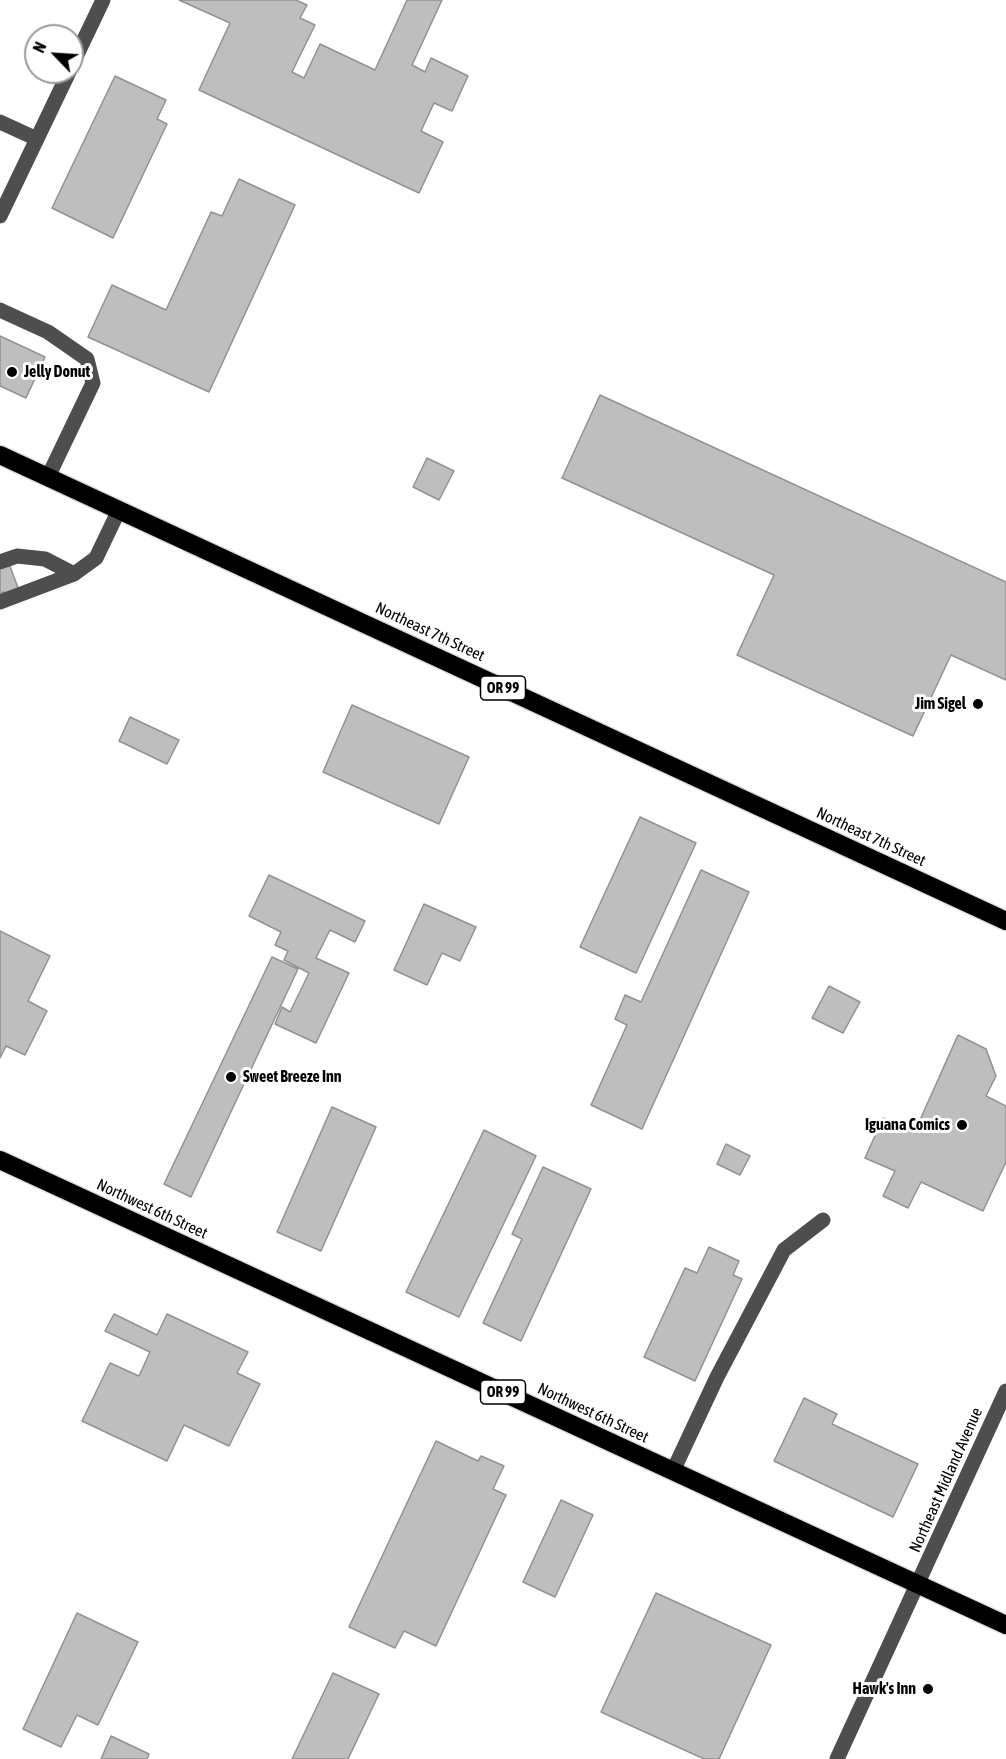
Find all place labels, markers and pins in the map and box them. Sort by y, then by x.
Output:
place label: Jelly Donut [24,362,90,382]
marker: Jelly Donut [5,365,19,379]
place label: Jim Sigel [915,694,966,714]
marker: Jim Sigel [971,697,985,711]
place label: Sweet Breeze Inn [243,1067,342,1087]
marker: Sweet Breeze Inn [224,1070,238,1084]
place label: Iguana Comics [865,1115,950,1135]
marker: Iguana Comics [955,1118,969,1132]
place label: Hawk's Inn [853,1679,916,1699]
marker: Hawk's Inn [921,1682,935,1696]

